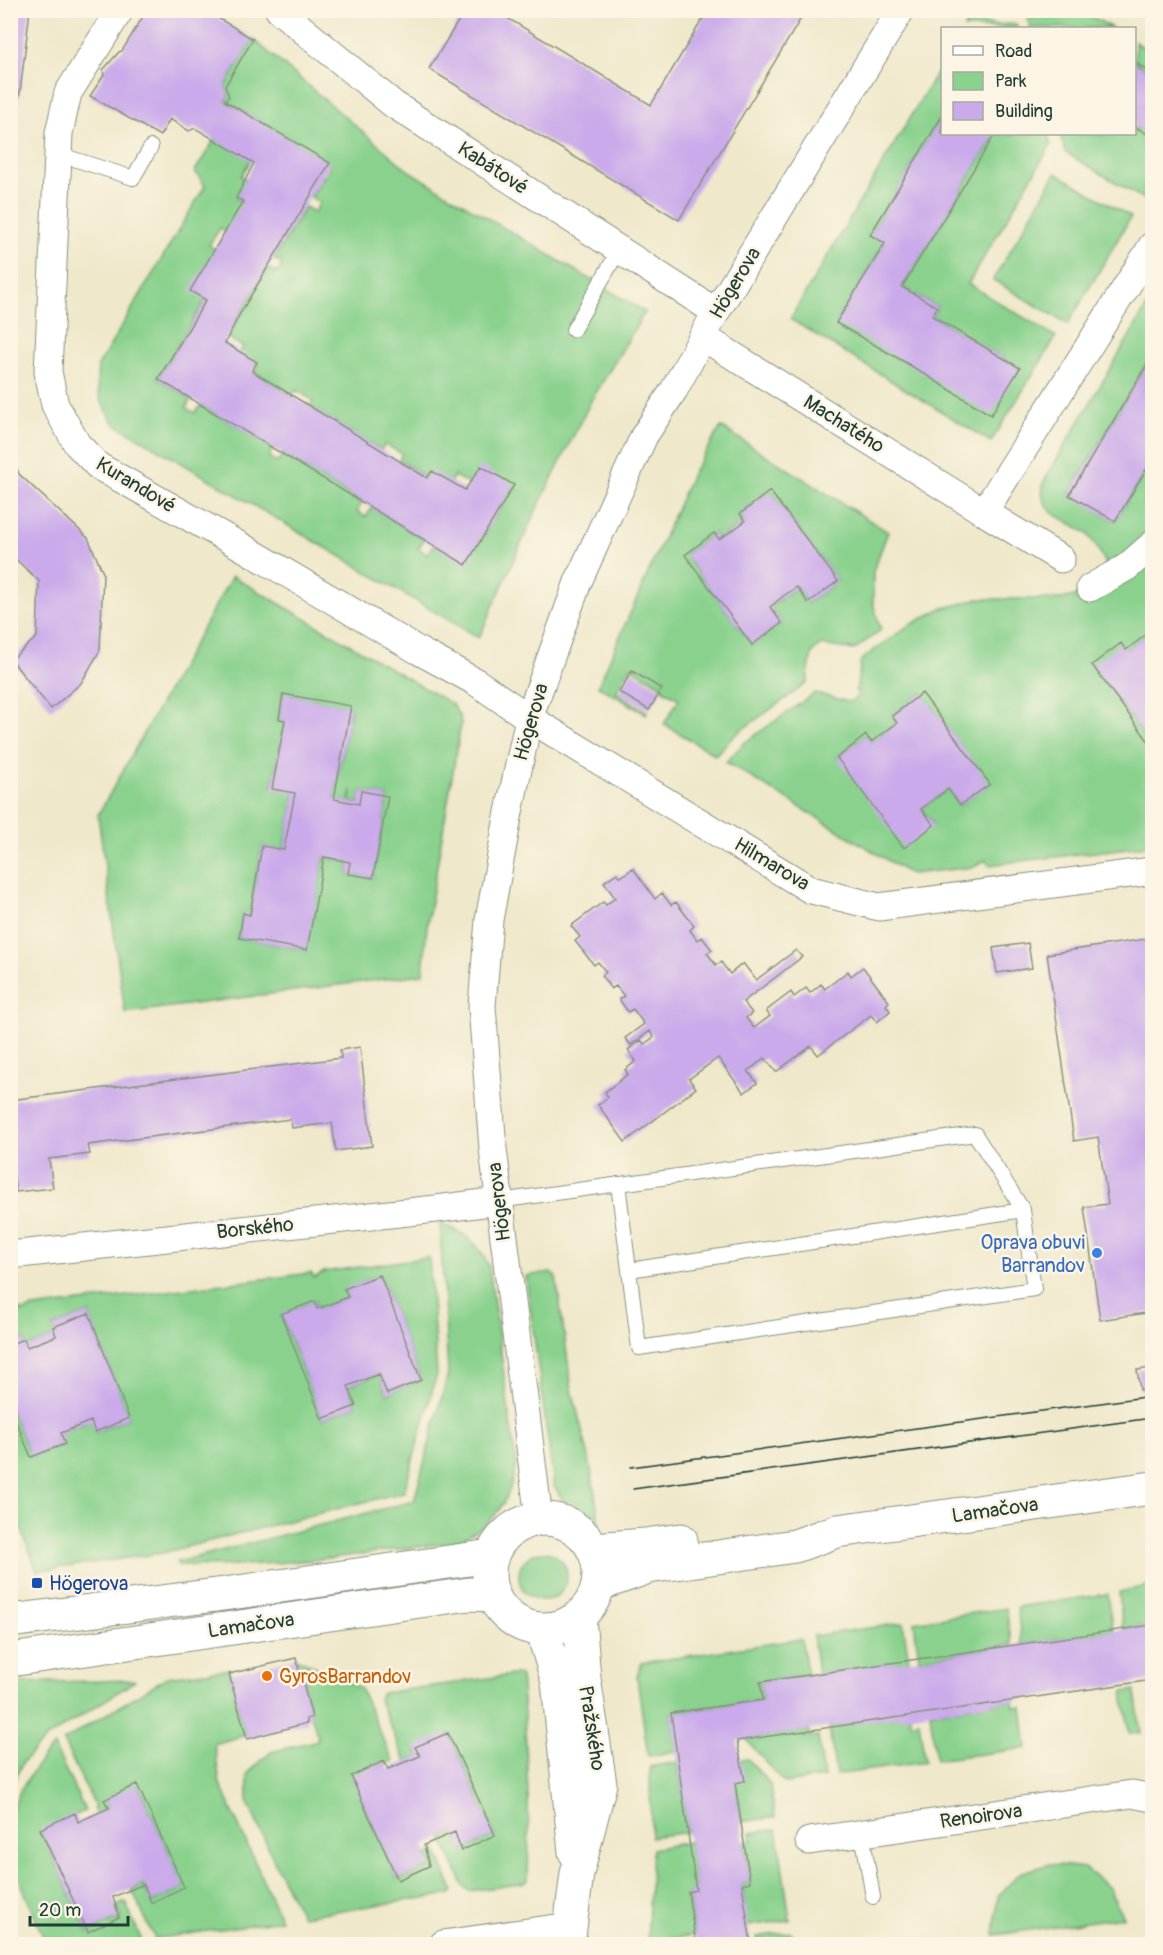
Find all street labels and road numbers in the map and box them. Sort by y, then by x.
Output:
street label: Kabátové [453,136,533,200]
street label: Högerova [704,243,766,323]
street label: Machatého [799,389,889,459]
street label: Kurandové [91,451,181,519]
street label: Högerova [508,680,554,764]
street label: Hilmarova [730,832,814,896]
street label: Högerova [482,1161,516,1243]
street label: Borského [215,1212,295,1244]
street label: Lamačova [950,1492,1040,1528]
street label: Lamačova [206,1607,296,1643]
street label: Pražského [573,1684,611,1772]
street label: Renoirova [938,1798,1024,1834]

